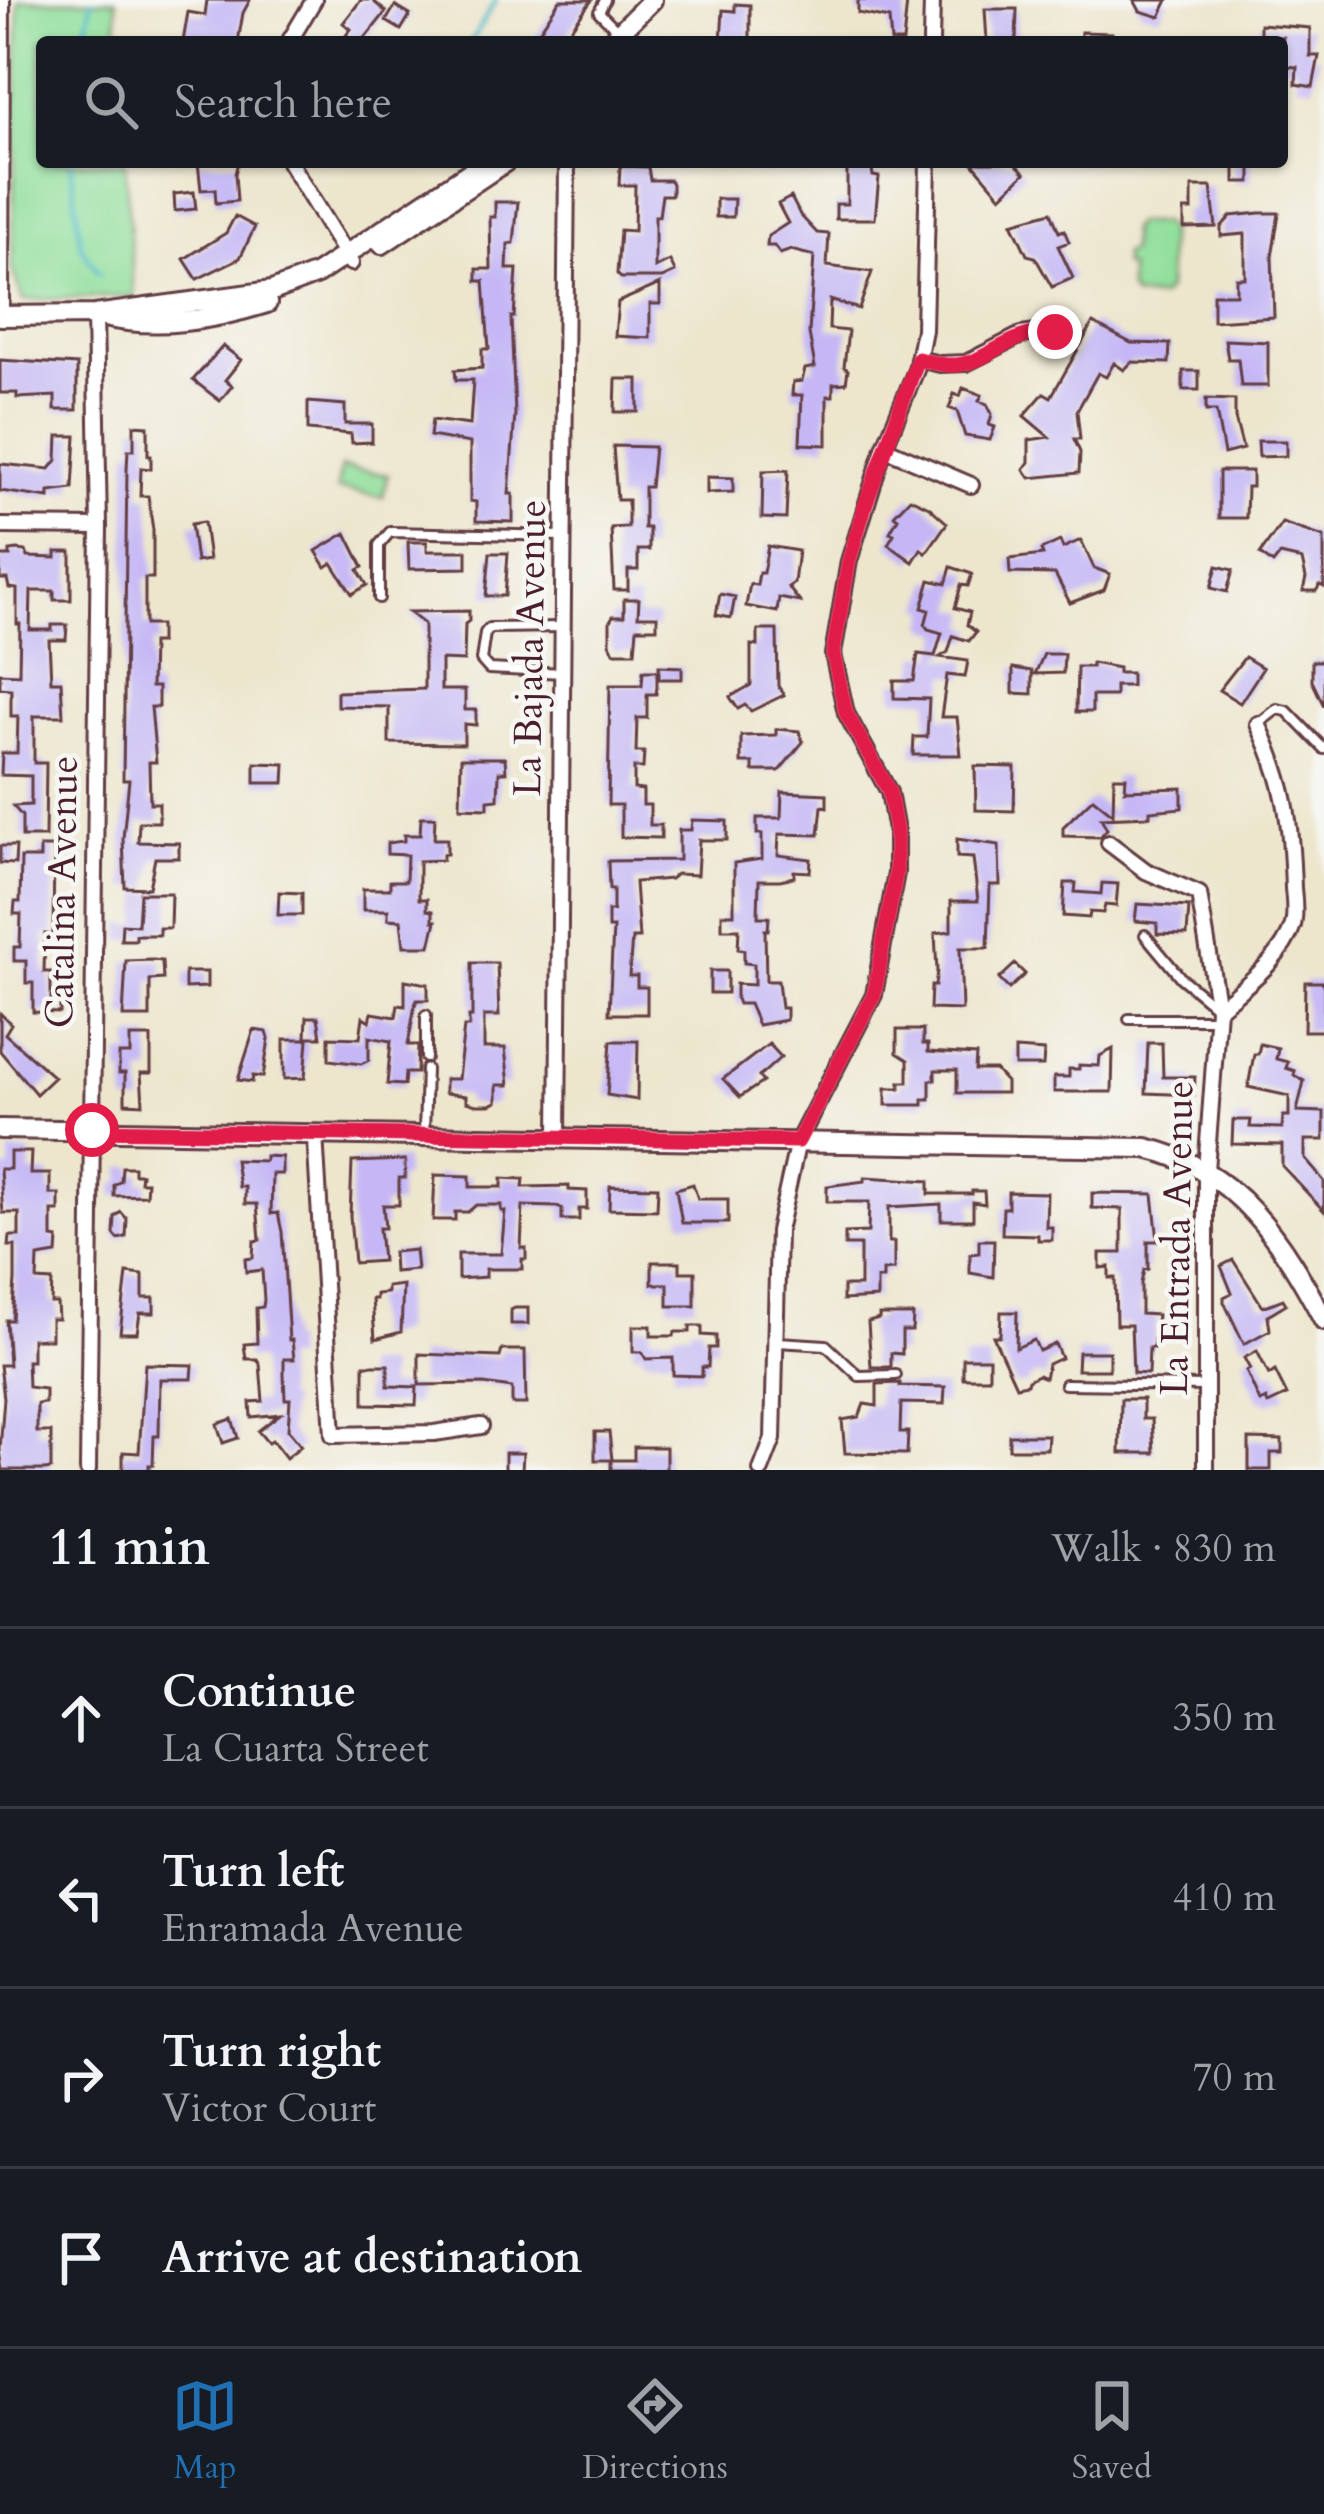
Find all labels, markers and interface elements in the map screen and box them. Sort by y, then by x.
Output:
search box [36,36,1288,168]
icon: search [78,69,144,135]
text: Search here [174,72,392,133]
route end [1028,305,1082,359]
street label: La Bajada Avenue [501,499,559,797]
street label: Catalina Avenue [33,755,91,1029]
street label: La Entrada Avenue [1148,1080,1206,1396]
route start [65,1103,119,1157]
text: 11 min [48,1513,210,1583]
text: Walk · 830 m [1051,1522,1276,1575]
text: Continue [162,1661,356,1722]
icon: ahead [48,1685,114,1751]
text: 350 m [1173,1691,1276,1744]
text: La Cuarta Street [162,1722,429,1775]
text: Turn left [162,1841,344,1902]
icon: left [48,1865,114,1931]
text: 410 m [1173,1871,1276,1924]
text: Enramada Avenue [162,1902,464,1955]
text: Turn right [162,2021,381,2082]
icon: right [48,2045,114,2111]
text: 70 m [1193,2051,1276,2104]
text: Victor Court [162,2082,376,2135]
icon: arrive [48,2225,114,2291]
text: Arrive at destination [162,2227,582,2288]
tab: Map [172,2373,238,2490]
tab: Directions [582,2373,728,2490]
tab: Saved [1072,2373,1152,2490]

